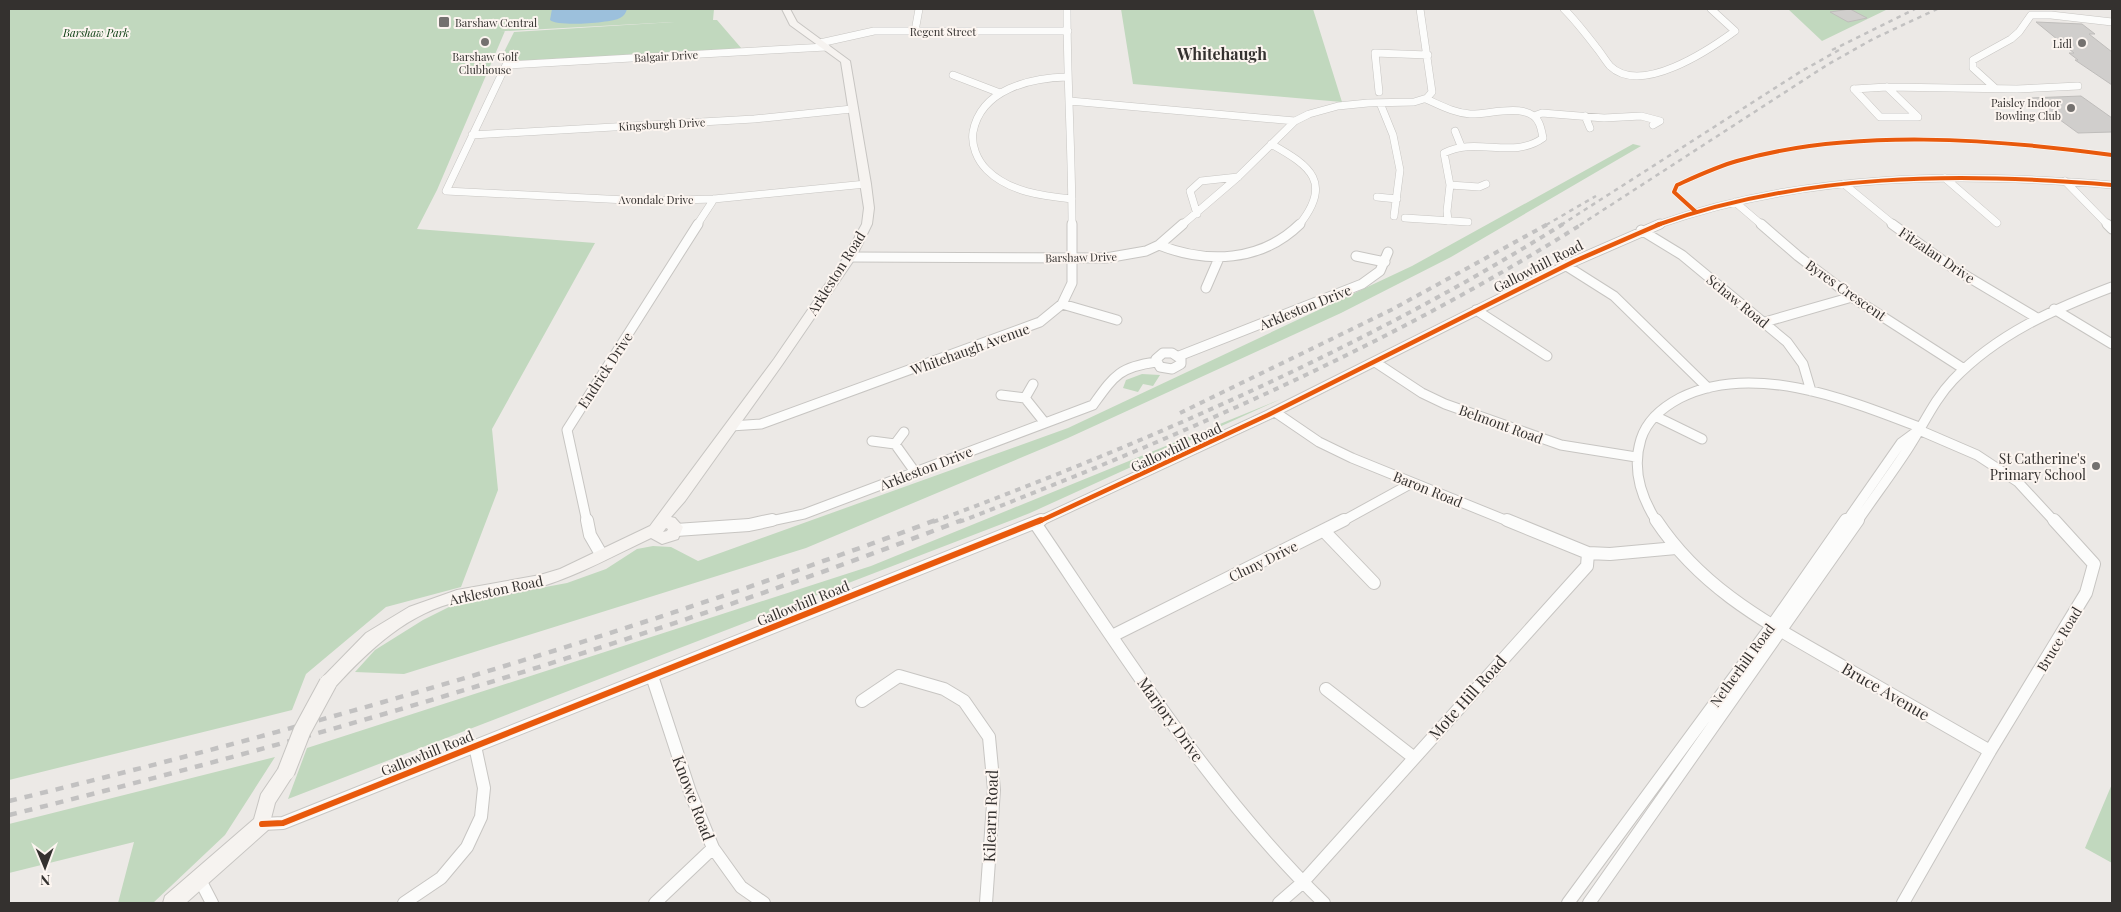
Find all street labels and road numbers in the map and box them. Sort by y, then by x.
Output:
street label: Regent Street [910,24,976,39]
street label: Balgair Drive [634,47,699,65]
street label: Kingsburgh Drive [618,114,706,134]
street label: Avondale Drive [618,192,694,207]
street label: Fitzalan Drive [1895,223,1979,287]
street label: Arkleston Road [802,227,869,319]
street label: Gallowhill Road [1490,235,1586,297]
street label: Barshaw Drive [1045,249,1117,265]
street label: Byres Crescent [1802,255,1891,325]
street label: Schaw Road [1703,270,1773,332]
street label: Arkleston Drive [1255,280,1354,335]
street label: Whitehaugh Avenue [907,319,1032,380]
street label: Endrick Drive [573,328,637,412]
street label: Belmont Road [1456,400,1546,448]
street label: Gallowhill Road [1127,418,1225,476]
street label: Arkleston Drive [876,442,975,495]
street label: Baron Road [1391,467,1465,511]
street label: Cluny Drive [1225,536,1301,586]
street label: Arkleston Road [446,571,545,609]
street label: Gallowhill Road [754,576,852,630]
street label: Bruce Road [2032,603,2086,675]
street label: Netherhill Road [1705,620,1779,710]
street label: Mote Hill Road [1424,650,1510,744]
street label: Bruce Avenue [1838,657,1934,725]
street label: Marjory Drive [1133,672,1209,766]
street label: Gallowhill Road [378,726,476,780]
street label: Knowe Road [668,753,720,843]
street label: Kilearn Road [978,769,1002,863]

